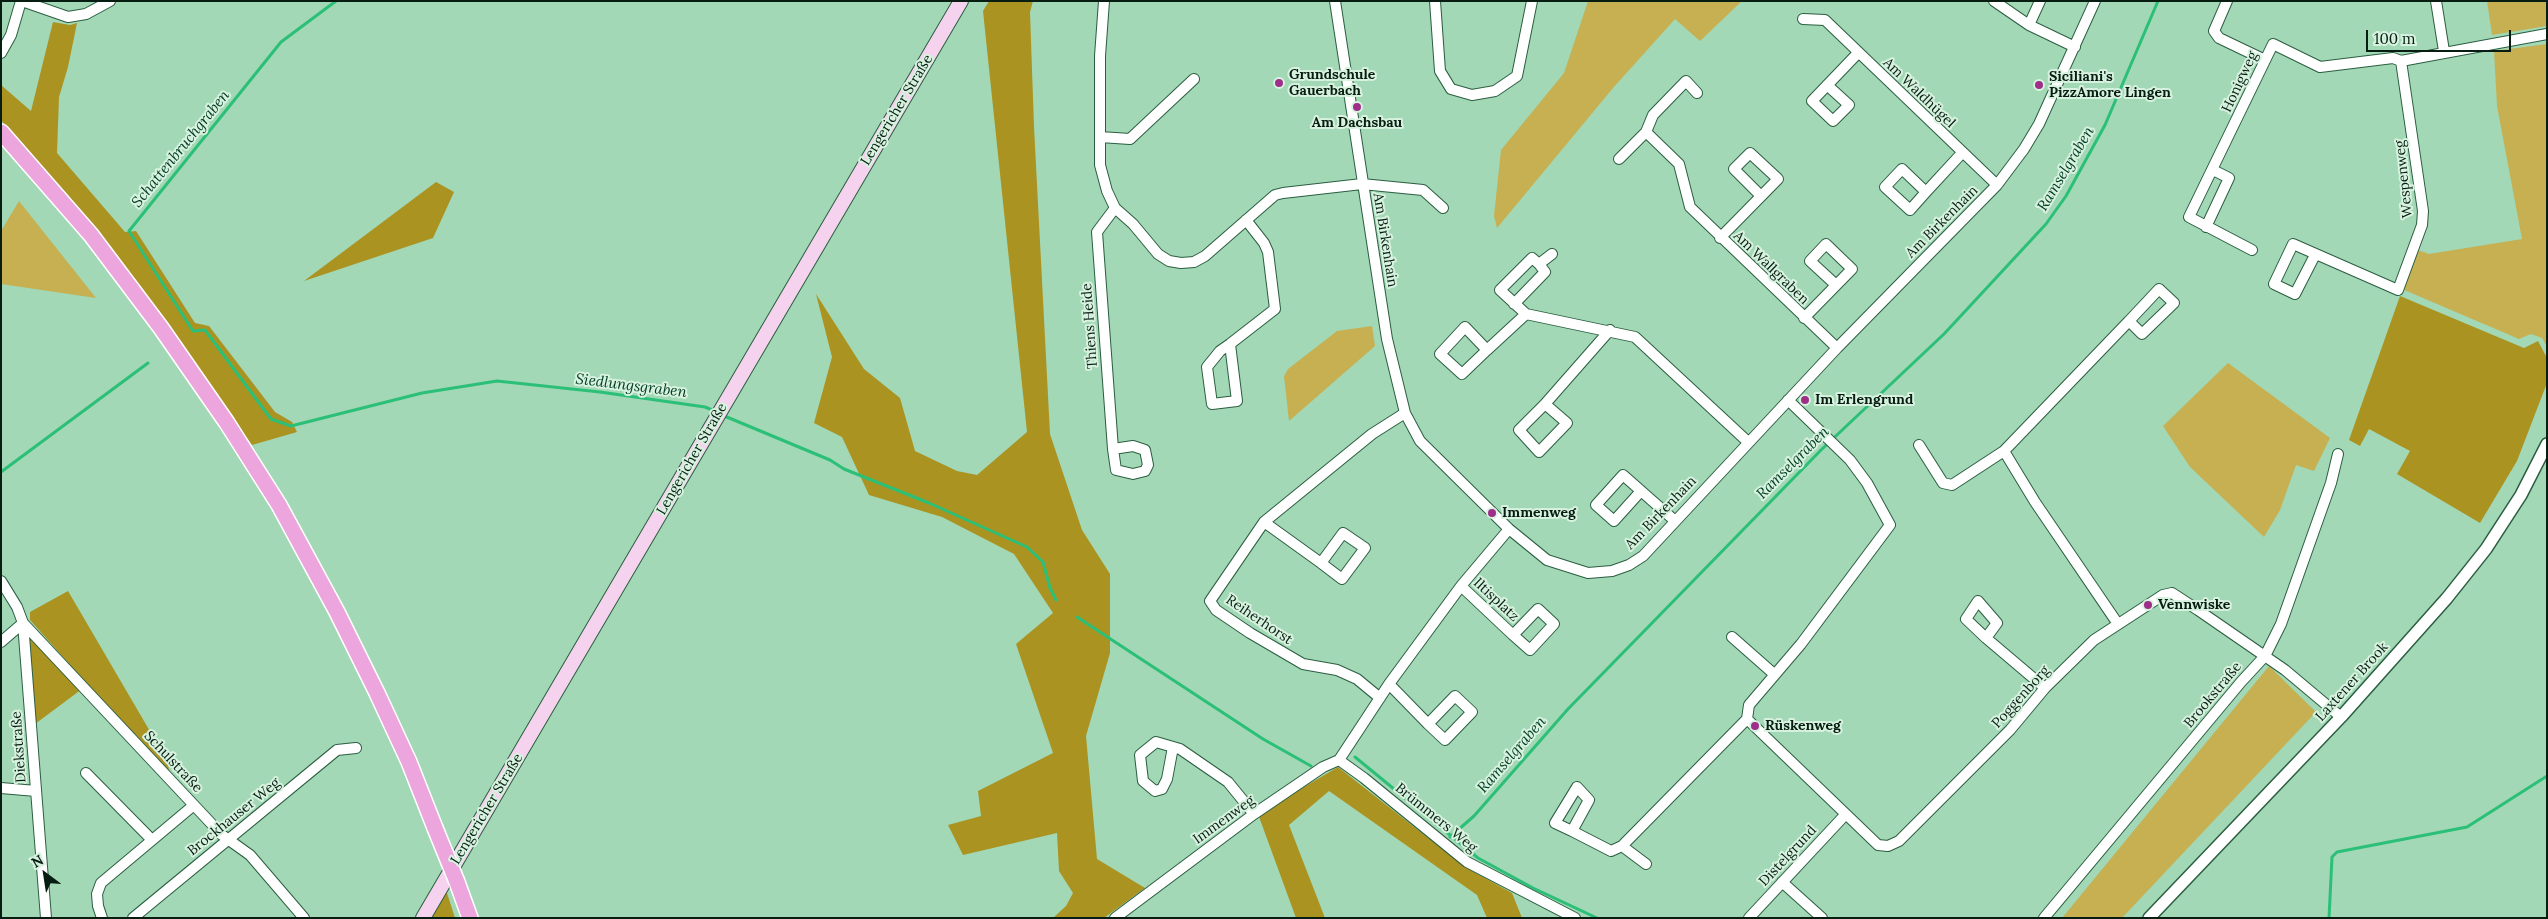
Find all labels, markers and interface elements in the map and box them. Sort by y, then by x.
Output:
scale bar [2368,20,2513,52]
text: 100 m [2374,29,2415,48]
street label: Honigweg [2219,49,2261,115]
street label: Lengericher Straße [857,52,937,168]
street label: Am Waldhügel [1880,54,1958,132]
place label: Grundschule Gauerbach [1289,67,1375,100]
place label: Siciliani's PizzAmore Lingen [2049,69,2171,102]
marker: Grundschule Gauerbach [1273,77,1285,89]
marker: Siciliani's PizzAmore Lingen [2033,79,2045,91]
water label: Schattenbruchgraben [128,87,234,211]
marker: Am Dachsbau [1351,101,1363,113]
place label: Am Dachsbau [1312,115,1402,131]
water label: Ramselgraben [2034,124,2098,214]
street label: Wespenweg [2392,139,2416,219]
street label: Am Birkenhain [1902,182,1982,262]
street label: Am Birkenhain [1369,192,1401,288]
street label: Am Wallgraben [1730,228,1812,308]
street label: Thiens Heide [1079,283,1101,369]
water label: Siedlungsgraben [574,370,688,402]
place label: Im Erlengrund [1815,392,1913,408]
marker: Im Erlengrund [1799,394,1811,406]
street label: Lengericher Straße [653,400,731,518]
water label: Ramselgraben [1753,423,1833,503]
street label: Am Birkenhain [1622,473,1700,553]
place label: Immenweg [1502,505,1576,521]
marker: Immenweg [1486,507,1498,519]
street label: Iltisplatz [1470,575,1522,625]
street label: Reiherhorst [1222,592,1296,648]
place label: Vennwiske [2158,597,2230,613]
marker: Vennwiske [2142,599,2154,611]
street label: Laxtener Brook [2312,639,2392,725]
street label: Brookstraße [2181,659,2245,731]
street label: Poggenborg [1989,662,2053,732]
street label: Diekstraße [8,711,30,783]
water label: Ramselgraben [1474,713,1550,797]
place label: Rüskenweg [1765,718,1841,734]
marker: Rüskenweg [1749,720,1761,732]
street label: Schulstraße [140,728,206,796]
street label: Lengericher Straße [447,751,527,867]
street label: Brockhauser Weg [184,775,284,859]
street label: Brümmers Weg [1392,780,1480,856]
street label: Immenweg [1190,792,1258,848]
street label: Distelgrund [1756,822,1820,890]
north arrow [20,849,70,899]
text: N [28,851,47,872]

